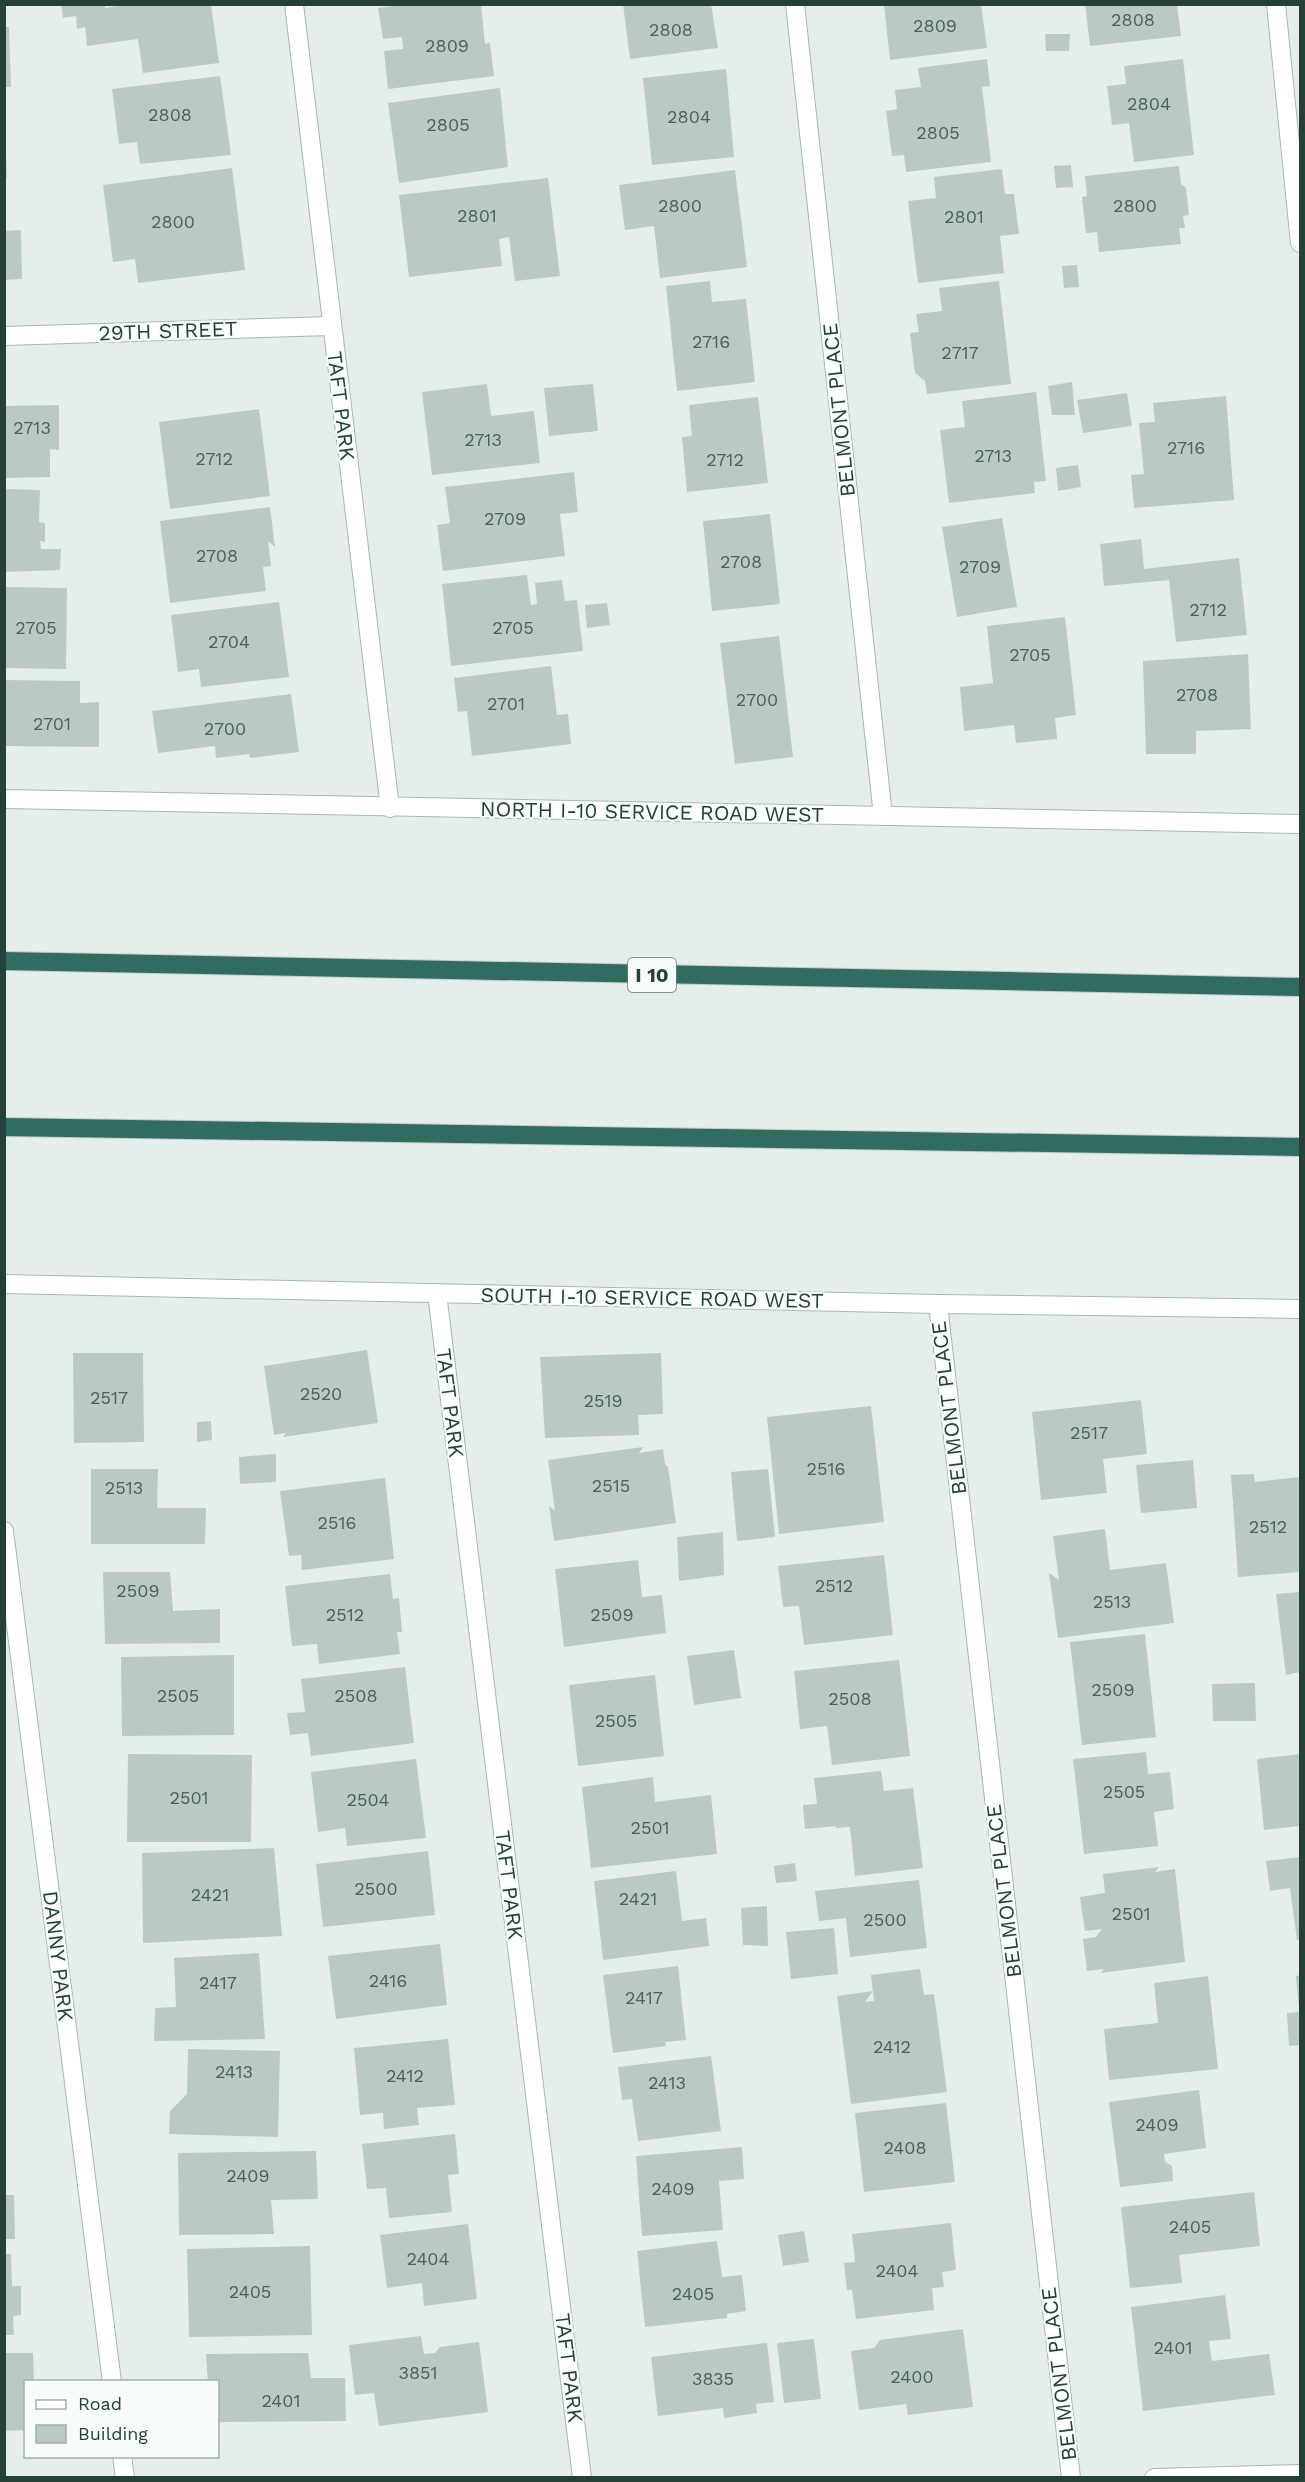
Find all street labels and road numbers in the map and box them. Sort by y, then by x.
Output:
street label: 29TH STREET [98,316,238,345]
street label: BELMONT PLACE [817,322,860,498]
street label: TAFT PARK [322,350,361,462]
street label: NORTH I-10 SERVICE ROAD WEST [480,796,824,827]
road number: I 10 [628,958,676,992]
street label: SOUTH I-10 SERVICE ROAD WEST [480,1282,824,1313]
street label: BELMONT PLACE [925,1320,972,1496]
street label: TAFT PARK [431,1347,470,1459]
street label: BELMONT PLACE [980,1803,1027,1979]
street label: TAFT PARK [490,1829,529,1941]
street label: DANNY PARK [38,1889,79,2023]
street label: BELMONT PLACE [1035,2286,1082,2462]
street label: TAFT PARK [550,2312,589,2424]

